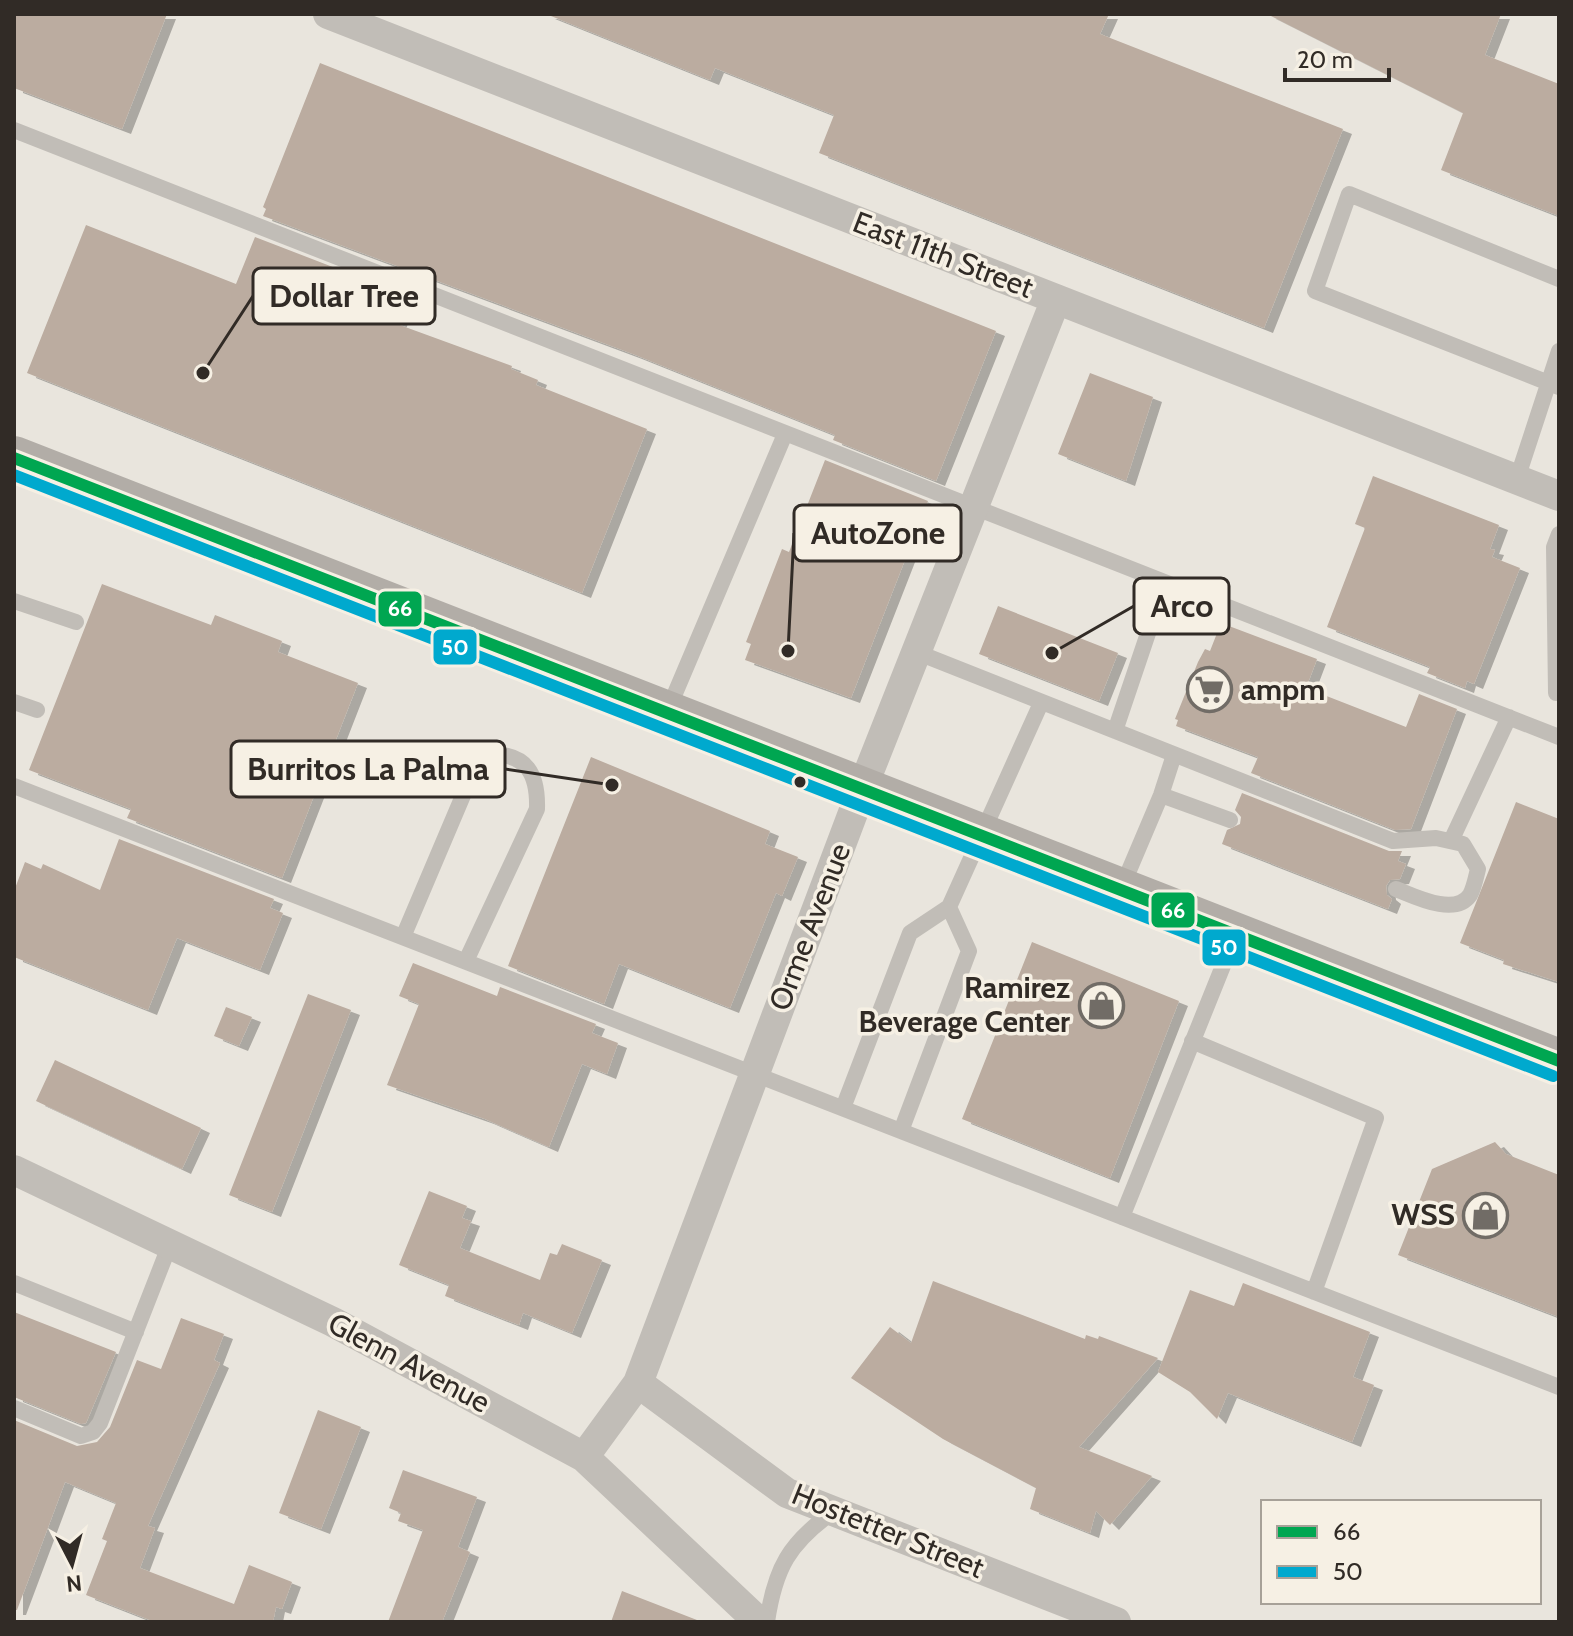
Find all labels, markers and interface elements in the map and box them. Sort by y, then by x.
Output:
scale bar [1285,32,1389,82]
text: 20 m [1297,45,1353,74]
street label: East 11th Street [848,203,1039,306]
callout: Dollar Tree [253,268,435,324]
text: Dollar Tree [269,276,419,315]
callout: AutoZone [794,505,961,561]
text: AutoZone [811,513,945,552]
callout: Arco [1134,578,1229,634]
text: Arco [1151,586,1213,625]
line badge: 66 [377,590,423,628]
text: 66 [388,595,412,622]
line badge: 50 [432,628,478,666]
text: 50 [441,634,469,661]
supermarket icon: ampm [1186,666,1234,714]
place label: ampm [1241,671,1325,708]
callout: Burritos La Palma [231,741,505,797]
text: Burritos La Palma [247,749,489,788]
unlabelled marker [792,774,808,790]
street label: Orme Avenue [761,838,858,1016]
line badge: 66 [1150,891,1196,929]
text: 66 [1161,897,1185,924]
line badge: 50 [1201,928,1247,967]
text: 50 [1210,934,1238,961]
place label: Ramirez Beverage Center [859,969,1070,1040]
shop icon: Ramirez Beverage Center [1077,981,1125,1029]
shop icon: WSS [1462,1191,1510,1239]
place label: WSS [1391,1196,1455,1233]
street label: Glenn Avenue [322,1305,496,1421]
street label: Hostetter Street [787,1475,990,1586]
legend [1261,1500,1541,1604]
text: 66 [1333,1517,1360,1546]
north arrow [32,1524,112,1604]
text: 50 [1333,1557,1363,1586]
text: N [65,1569,83,1598]

